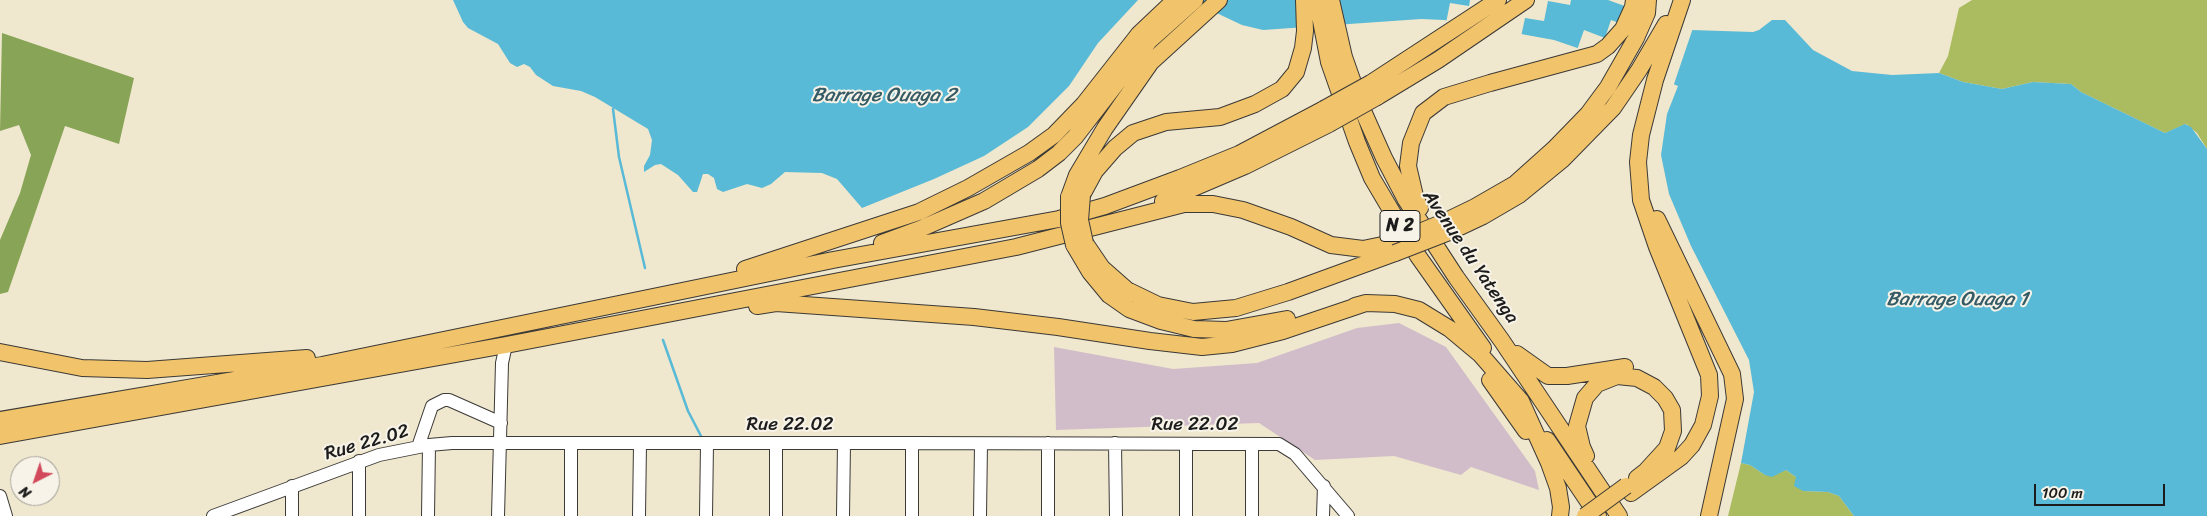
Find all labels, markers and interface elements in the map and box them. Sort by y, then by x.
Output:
water label: Barrage Ouaga 2 [812,84,956,108]
street label: Avenue du Yatenga [1417,186,1523,328]
road number: N 2 [1380,210,1420,242]
water label: Barrage Ouaga 1 [1886,288,2028,312]
street label: Rue 22.02 [746,414,834,436]
street label: Rue 22.02 [1151,414,1239,436]
street label: Rue 22.02 [322,420,412,466]
north arrow [10,456,60,506]
scale bar [2037,474,2168,506]
text: N [14,479,37,505]
text: 100 m [2042,480,2083,506]

